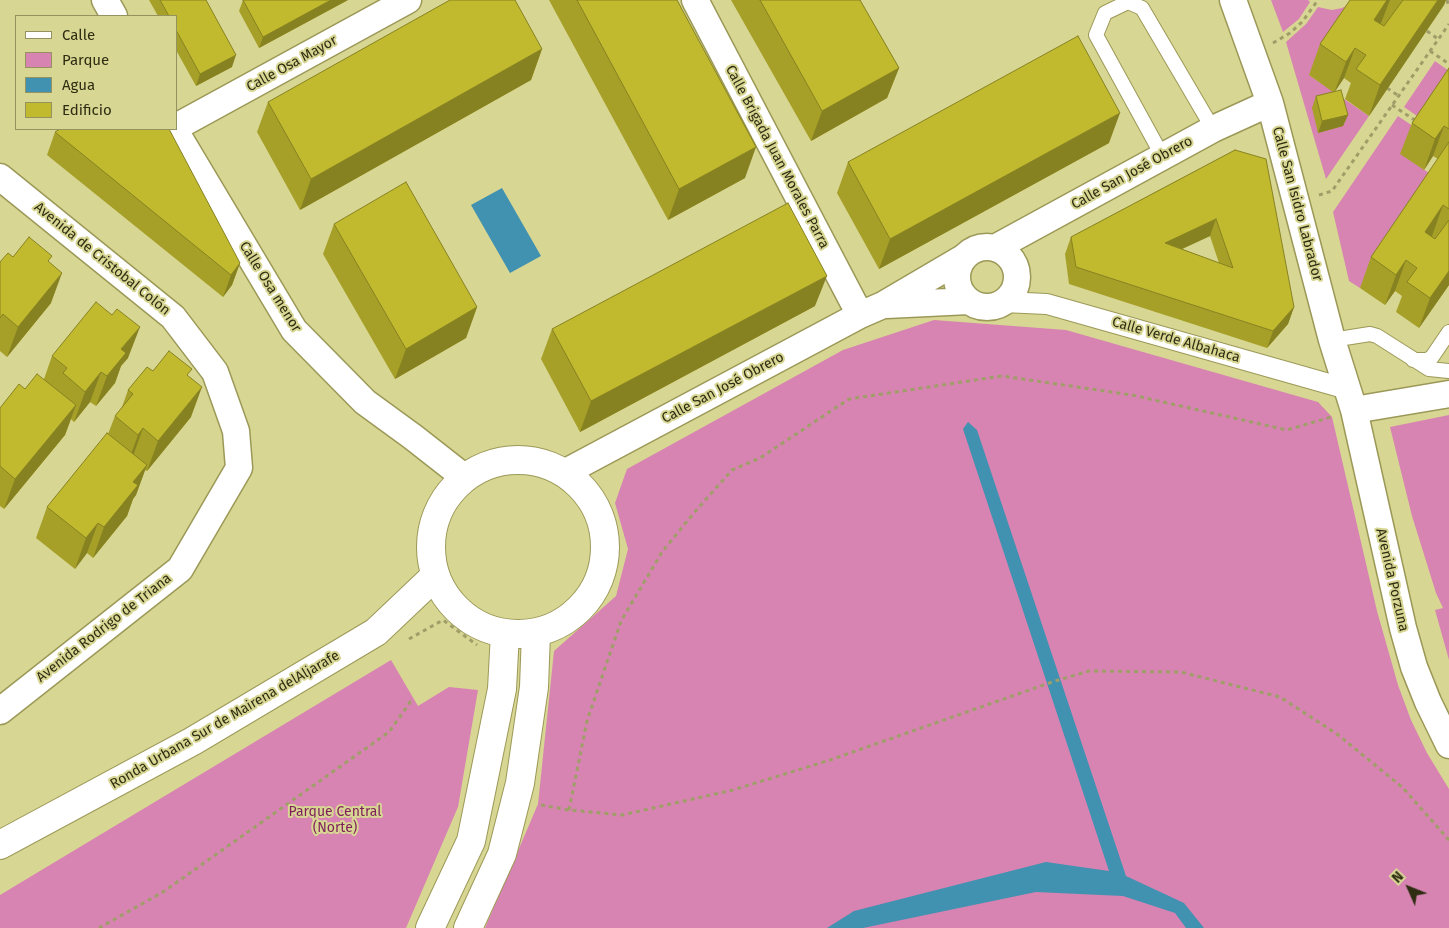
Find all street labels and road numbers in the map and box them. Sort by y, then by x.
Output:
street label: Calle Osa Mayor [244,32,340,96]
street label: Calle Brigada Juan Morales Parra [721,63,833,251]
street label: Calle San Isidro Labrador [1268,125,1326,283]
street label: Calle San José Obrero [1068,133,1196,213]
street label: Avenida de Cristobal Colón [31,199,173,319]
street label: Calle Osa menor [235,239,305,335]
street label: Calle Verde Albahaca [1110,314,1242,366]
street label: Calle San José Obrero [659,349,787,427]
street label: Avenida Porzuna [1372,527,1412,633]
street label: Avenida Rodrigo de Triana [33,570,175,686]
street label: Ronda Urbana Sur de Mairena delAljarafe [107,647,343,793]

